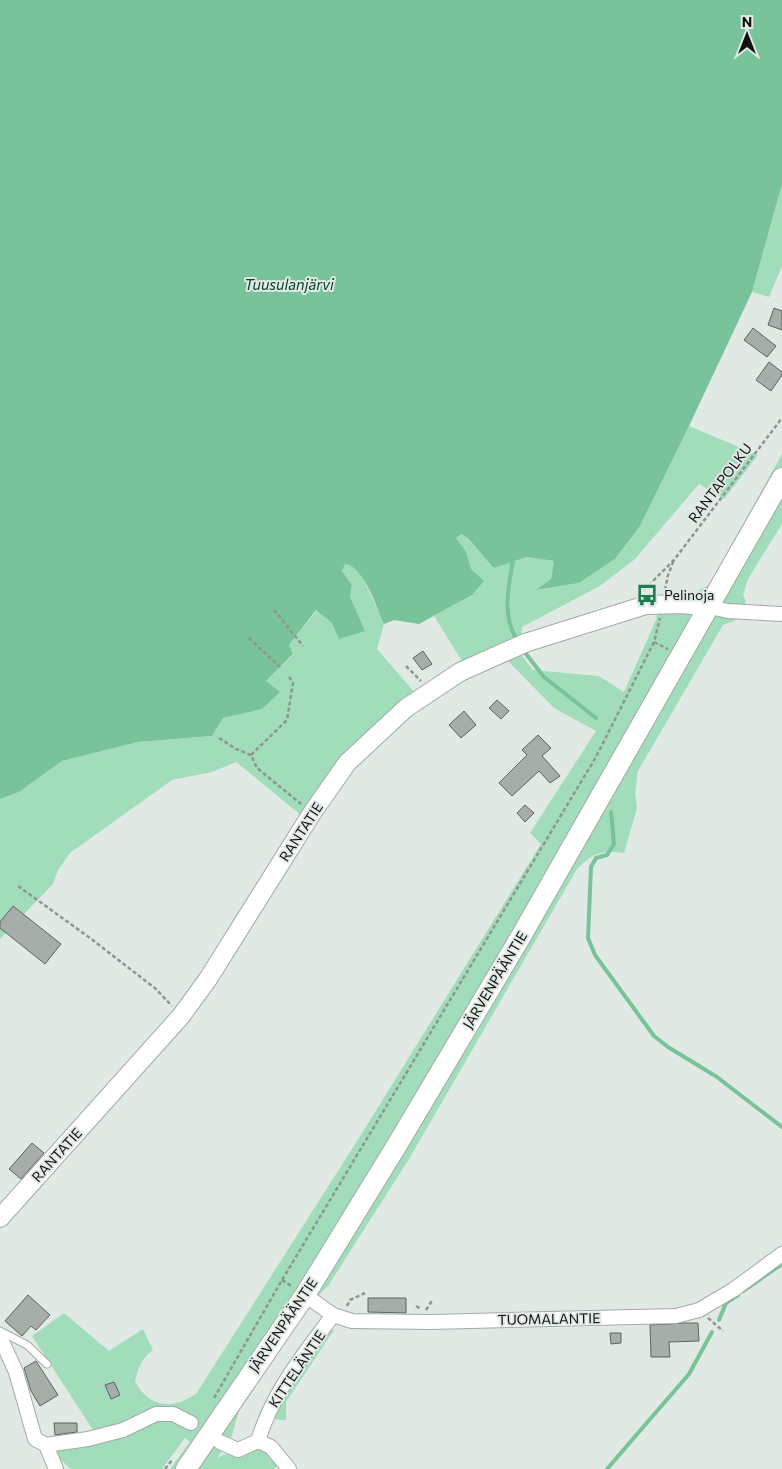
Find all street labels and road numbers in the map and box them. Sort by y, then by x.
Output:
street label: RANTAPOLKU [684,440,755,526]
street label: RANTATIE [275,799,326,864]
street label: JÄRVENPÄÄNTIE [459,928,530,1031]
street label: RANTATIE [28,1124,85,1185]
street label: JÄRVENPÄÄNTIE [245,1274,321,1375]
street label: TUOMALANTIE [497,1309,601,1328]
street label: KITTELÄNTIE [265,1327,329,1410]

